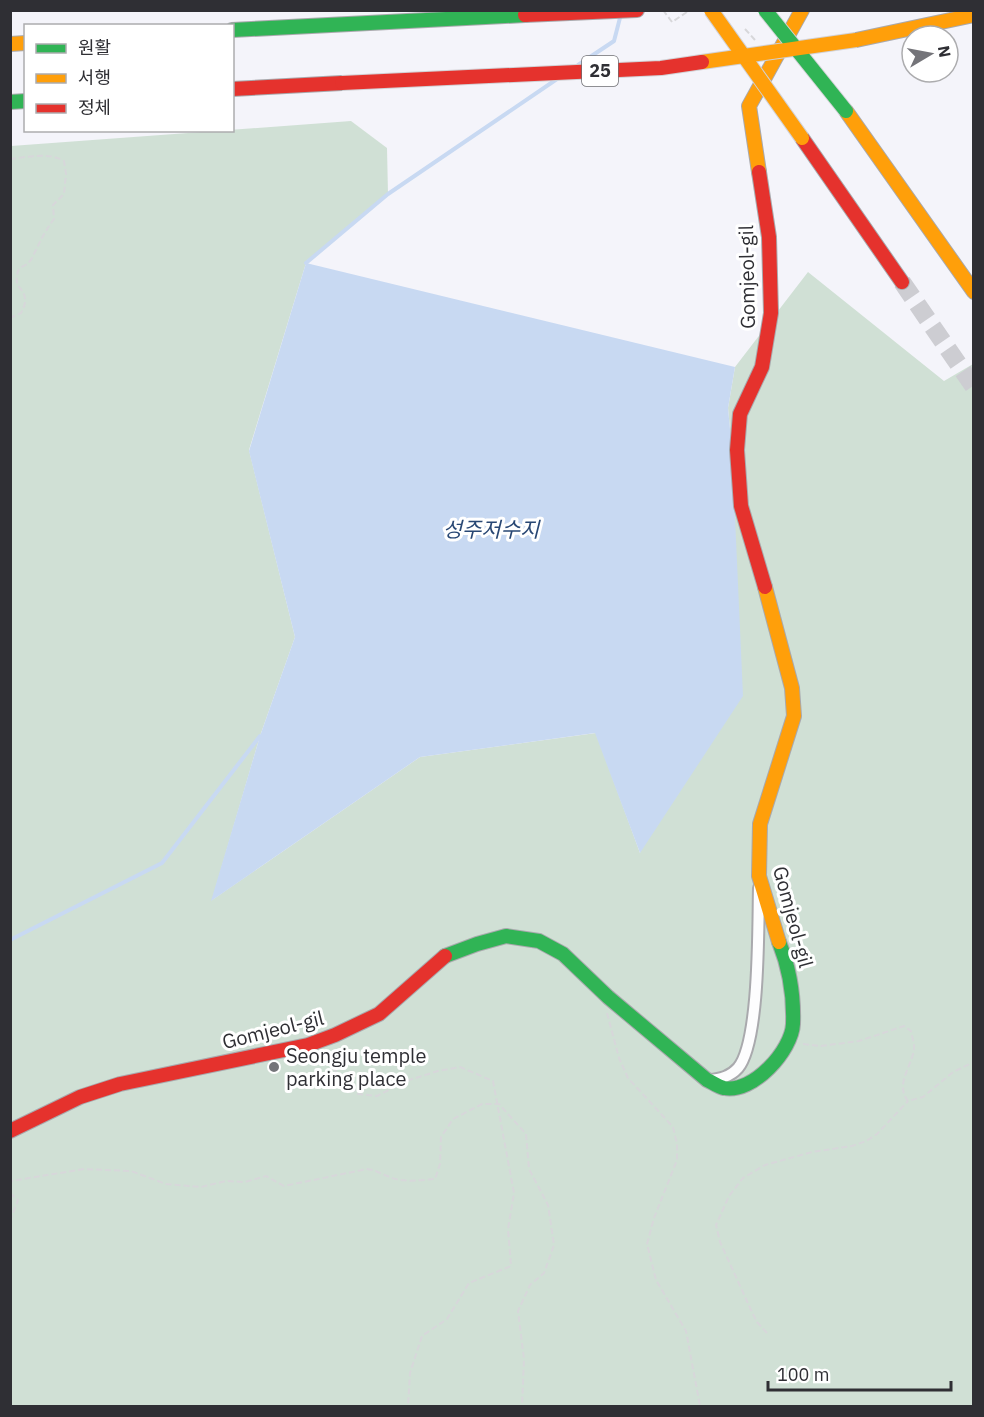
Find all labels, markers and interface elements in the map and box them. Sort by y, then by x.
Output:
legend [24,24,234,132]
north arrow [900,24,960,84]
text: 원활 [78,36,111,59]
text: N [934,44,956,59]
road number: 25 [582,56,618,86]
text: 서행 [78,66,111,89]
text: 정체 [78,96,111,119]
street label: Gomjeol-gil [732,225,761,329]
water label: 성주저수지 [443,515,541,543]
street label: Gomjeol-gil [767,863,820,971]
street label: Gomjeol-gil [219,1004,327,1055]
place label: Seongju temple parking place [286,1042,426,1092]
marker: Seongju temple parking place [267,1060,281,1074]
scale bar [768,1354,951,1392]
text: 100 m [777,1363,829,1386]

